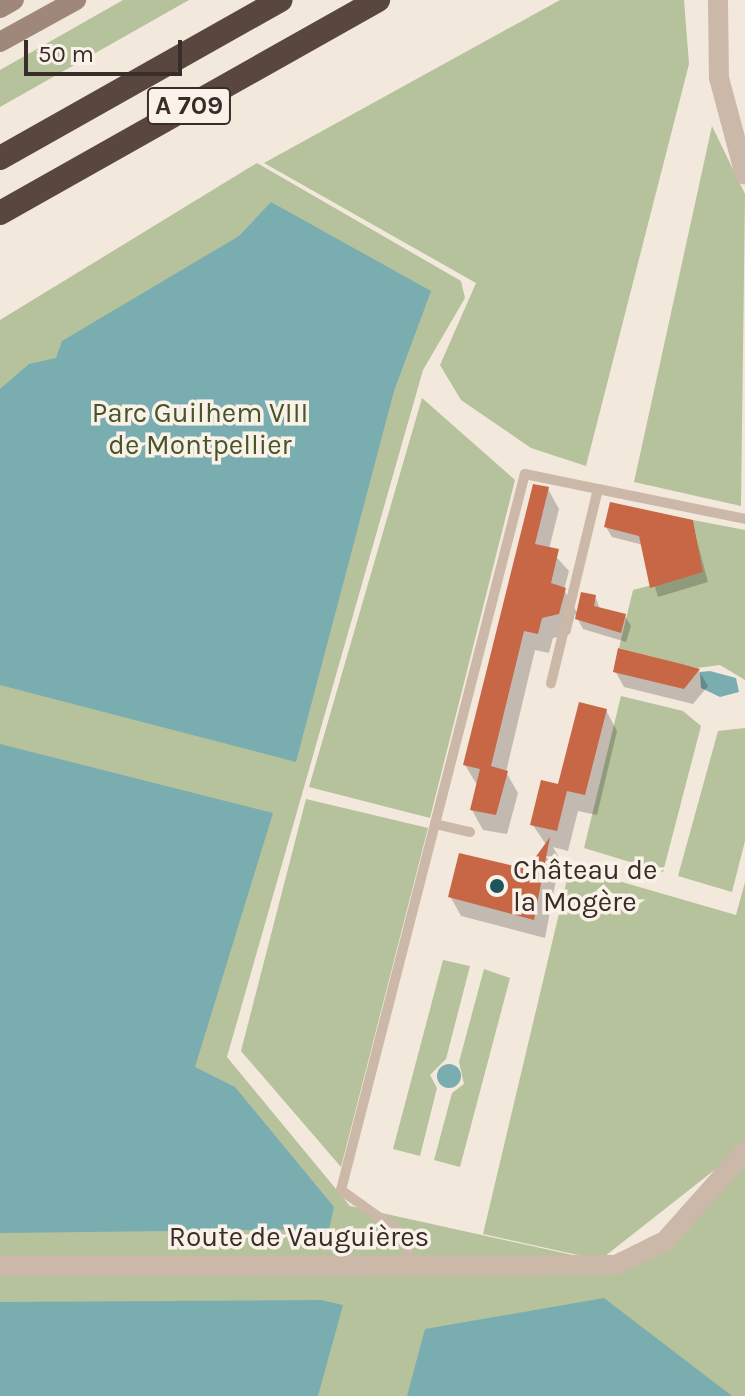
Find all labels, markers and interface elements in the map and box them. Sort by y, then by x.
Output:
scale bar [28,24,186,74]
text: 50 m [38,40,94,68]
road number: A 709 [145,84,233,128]
park label: Parc Guilhem VIII de Montpellier [92,396,308,462]
place label: Château de la Mogère [513,853,657,919]
marker: Château de la Mogère [488,877,506,895]
street label: Route de Vauguières [169,1220,429,1254]

